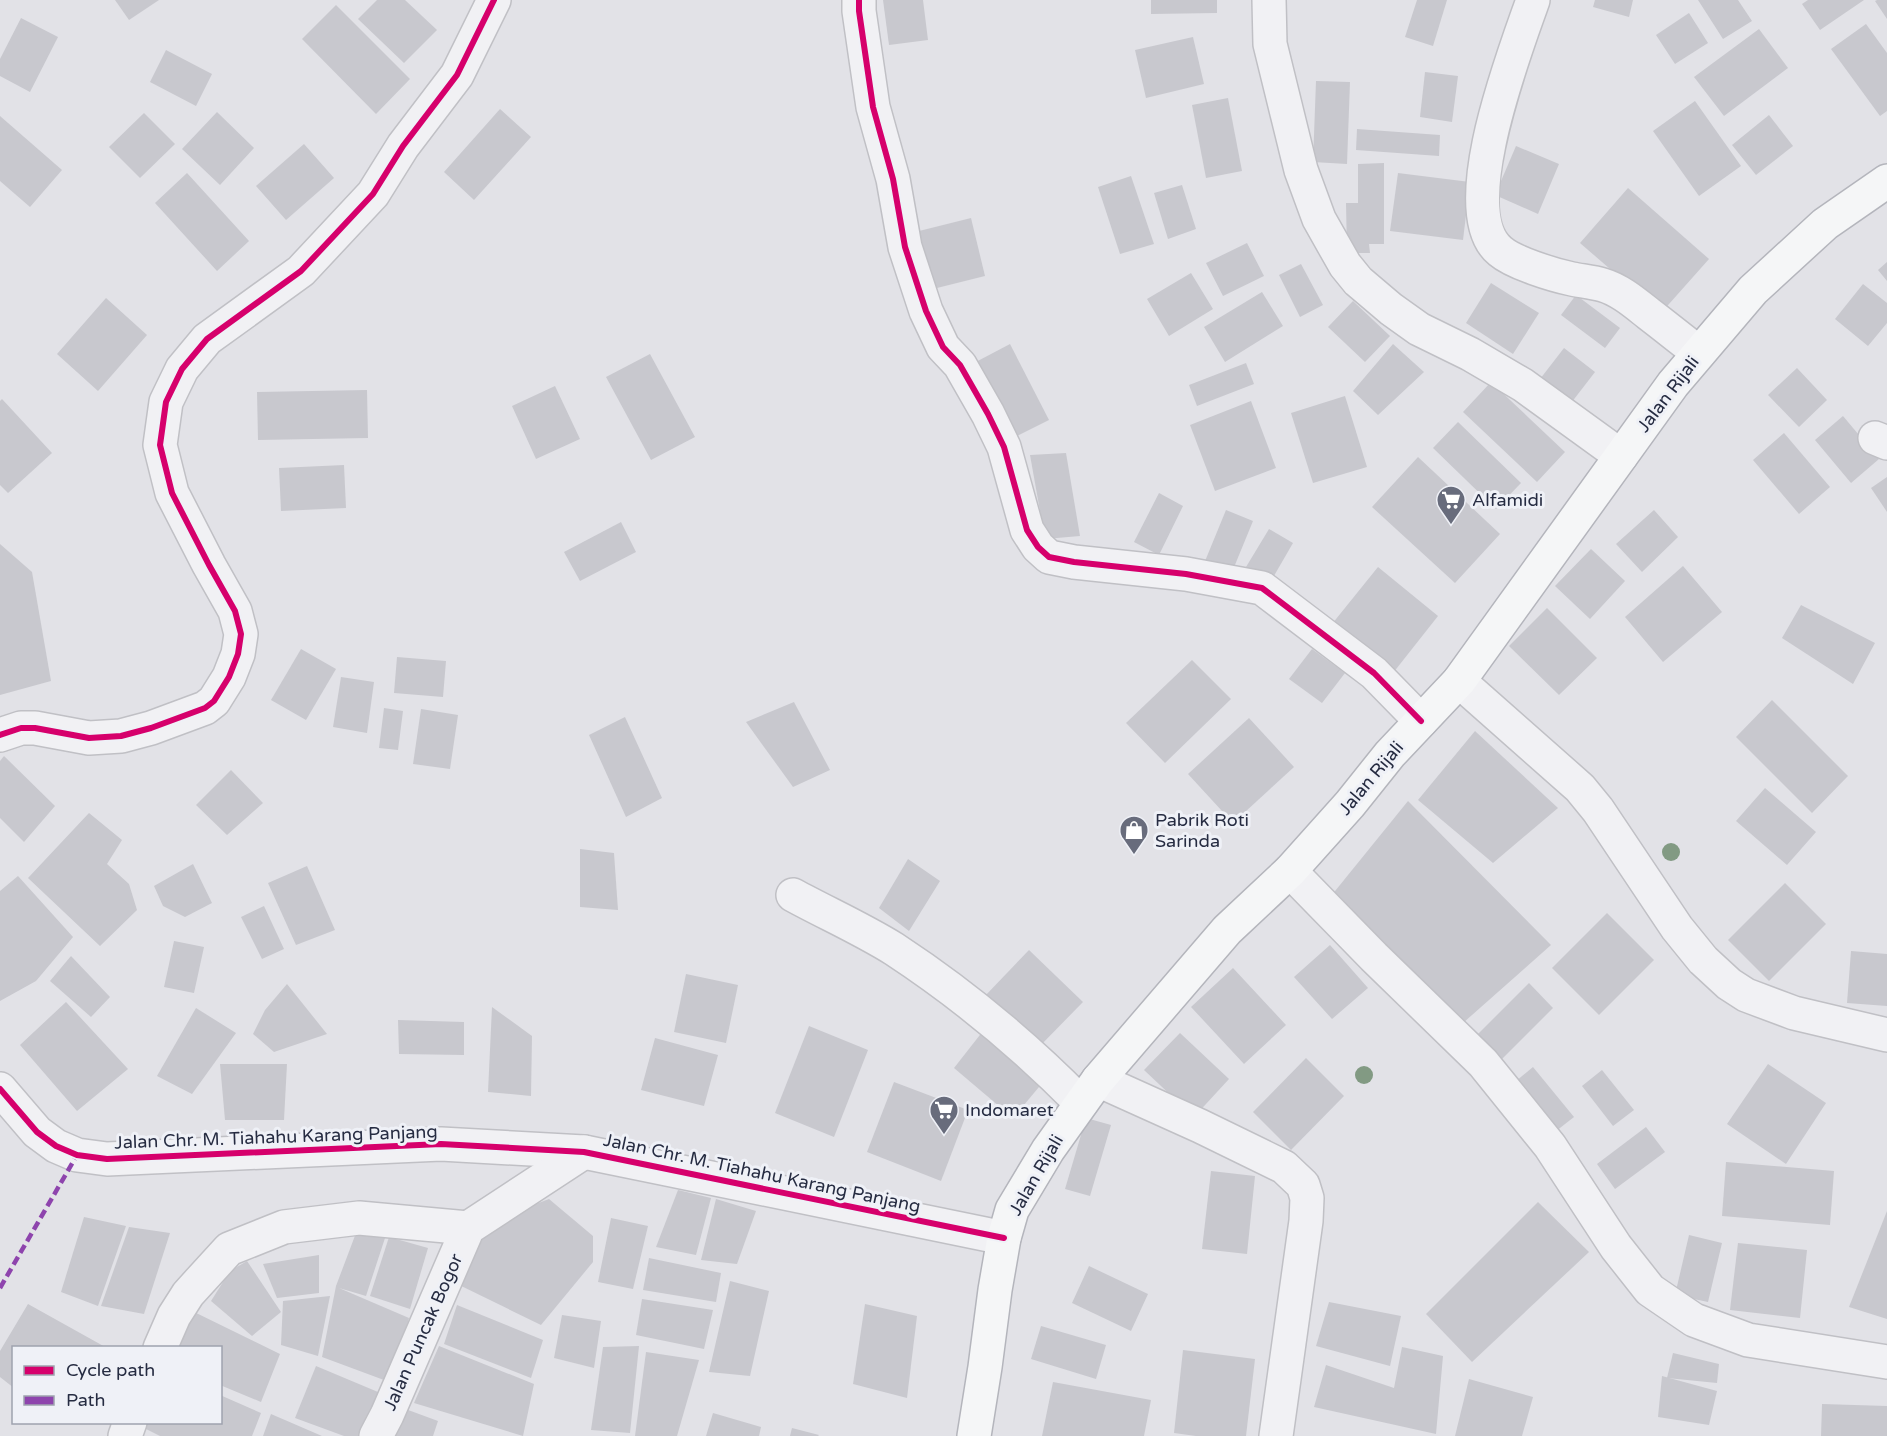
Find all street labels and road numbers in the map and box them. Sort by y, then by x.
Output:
street label: Jalan Rijali [1632,352,1704,436]
street label: Jalan Rijali [1334,737,1408,819]
street label: Jalan Chr. M. Tiahahu Karang Panjang [114,1120,438,1154]
street label: Jalan Chr. M. Tiahahu Karang Panjang [601,1129,923,1217]
street label: Jalan Rijali [1004,1131,1068,1219]
street label: Jalan Puncak Bogor [379,1250,468,1414]

